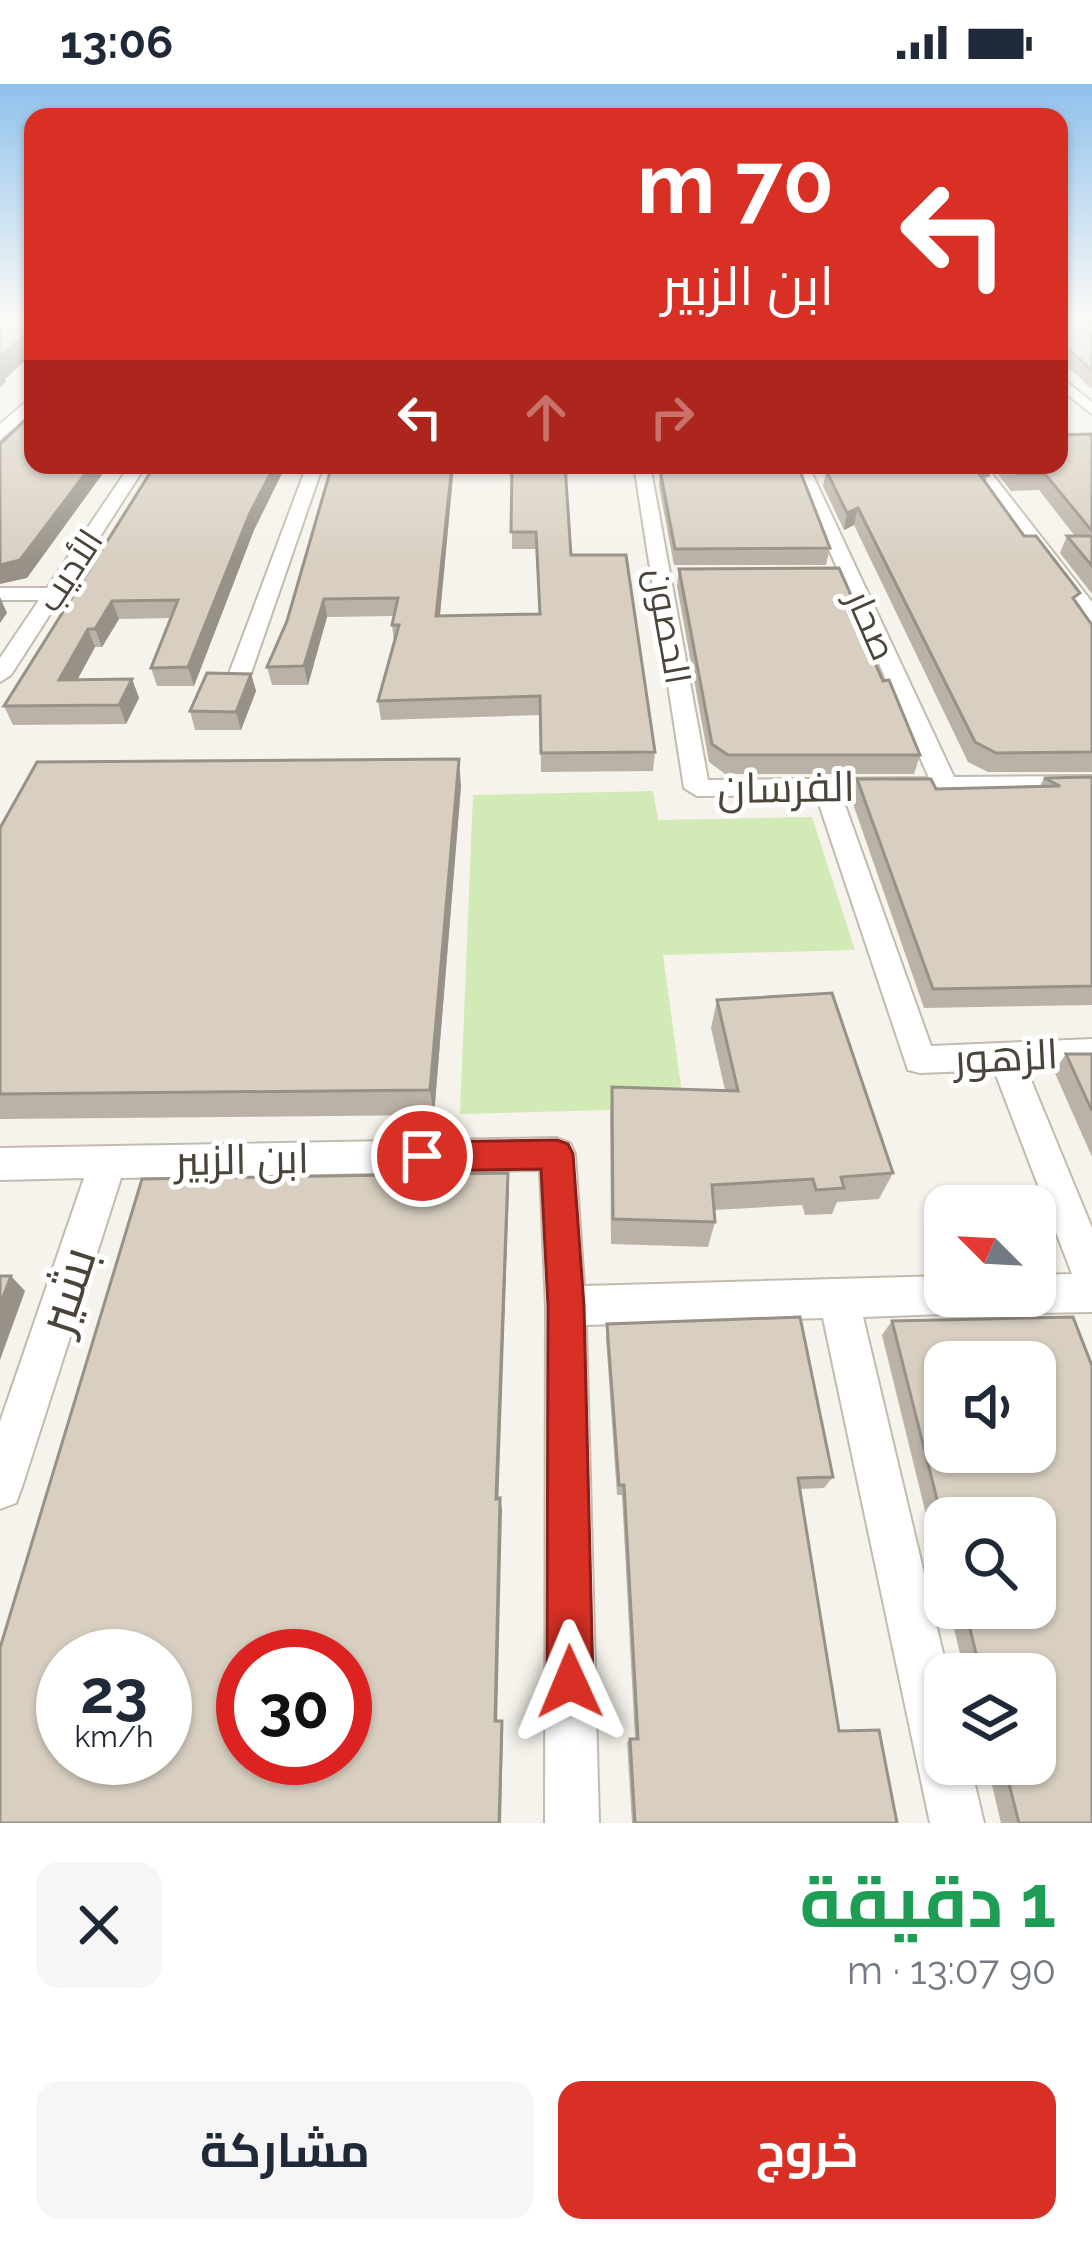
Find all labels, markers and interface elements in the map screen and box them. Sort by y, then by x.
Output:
text: 13:06 [60,16,173,69]
text: 70 m [637,134,834,233]
icon: left [876,156,1032,312]
text: ابن الزبير [661,254,834,318]
icon: left [387,384,453,450]
icon: ahead [513,384,579,450]
icon: right [639,384,705,450]
street label: الأديب [27,521,111,619]
street label: الحصون [637,565,700,687]
street label: صحار [837,582,906,666]
street label: الفرسان [717,762,855,813]
street label: الزهور [951,1029,1059,1084]
pin [371,1105,473,1207]
icon: arrive [389,1123,455,1189]
street label: ابن الزبير [172,1134,310,1185]
north arrow [924,1185,1056,1317]
map controls [924,1185,1056,1785]
street label: بشير [23,1239,108,1344]
button: sound [924,1341,1056,1473]
button: search [924,1497,1056,1629]
position arrow [507,1619,633,1745]
speed limit sign: 30 [216,1629,372,1785]
button: layers [924,1653,1056,1785]
text: 23 [80,1657,148,1727]
text: km/h [74,1719,154,1754]
text: 1 دقيقة [800,1859,1056,1944]
button: close [36,1862,162,1988]
text: 90 m · 13:07 [847,1947,1056,1993]
button: مشاركة [36,2081,534,2219]
button: خروج [558,2081,1056,2219]

